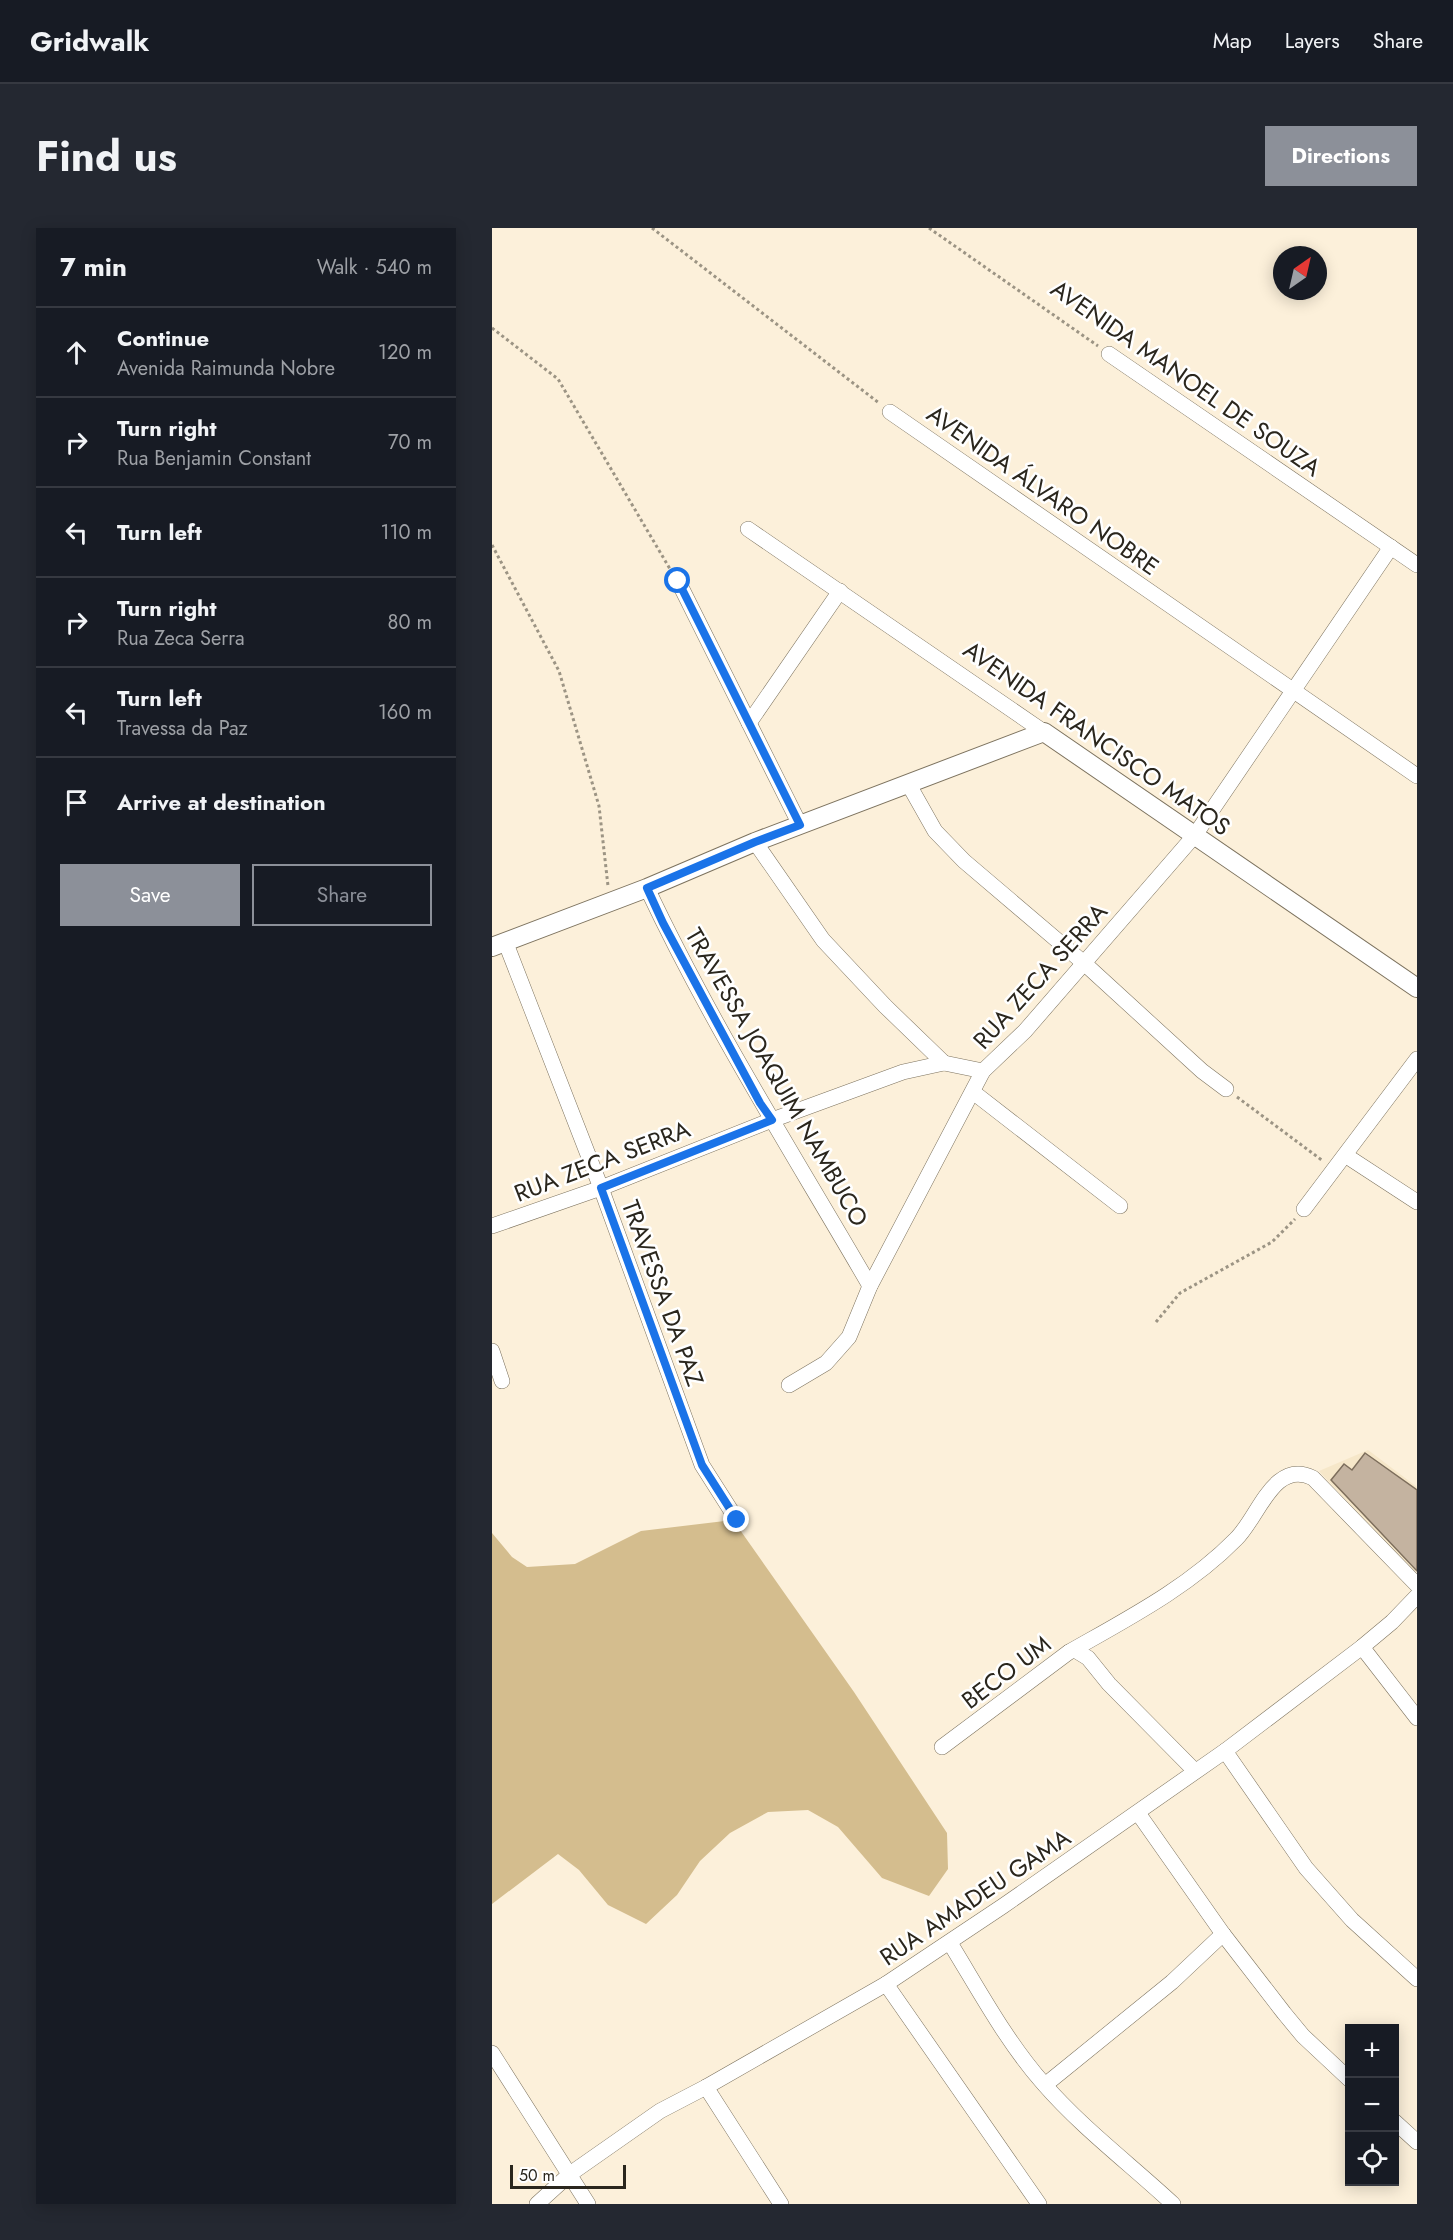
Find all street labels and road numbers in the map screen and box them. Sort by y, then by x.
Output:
street label: AVENIDA MANOEL DE SOUZA [1044,271,1328,485]
street label: AVENIDA ÁLVARO NOBRE [920,396,1166,584]
street label: AVENIDA FRANCISCO MATOS [956,632,1238,844]
street label: RUA ZECA SERRA [965,895,1115,1057]
street label: TRAVESSA JOAQUIM NAMBUCO [677,921,877,1233]
street label: RUA ZECA SERRA [509,1111,695,1211]
street label: TRAVESSA DA PAZ [613,1195,713,1391]
street label: BECO UM [954,1627,1058,1717]
street label: RUA AMADEU GAMA [873,1820,1078,1974]

